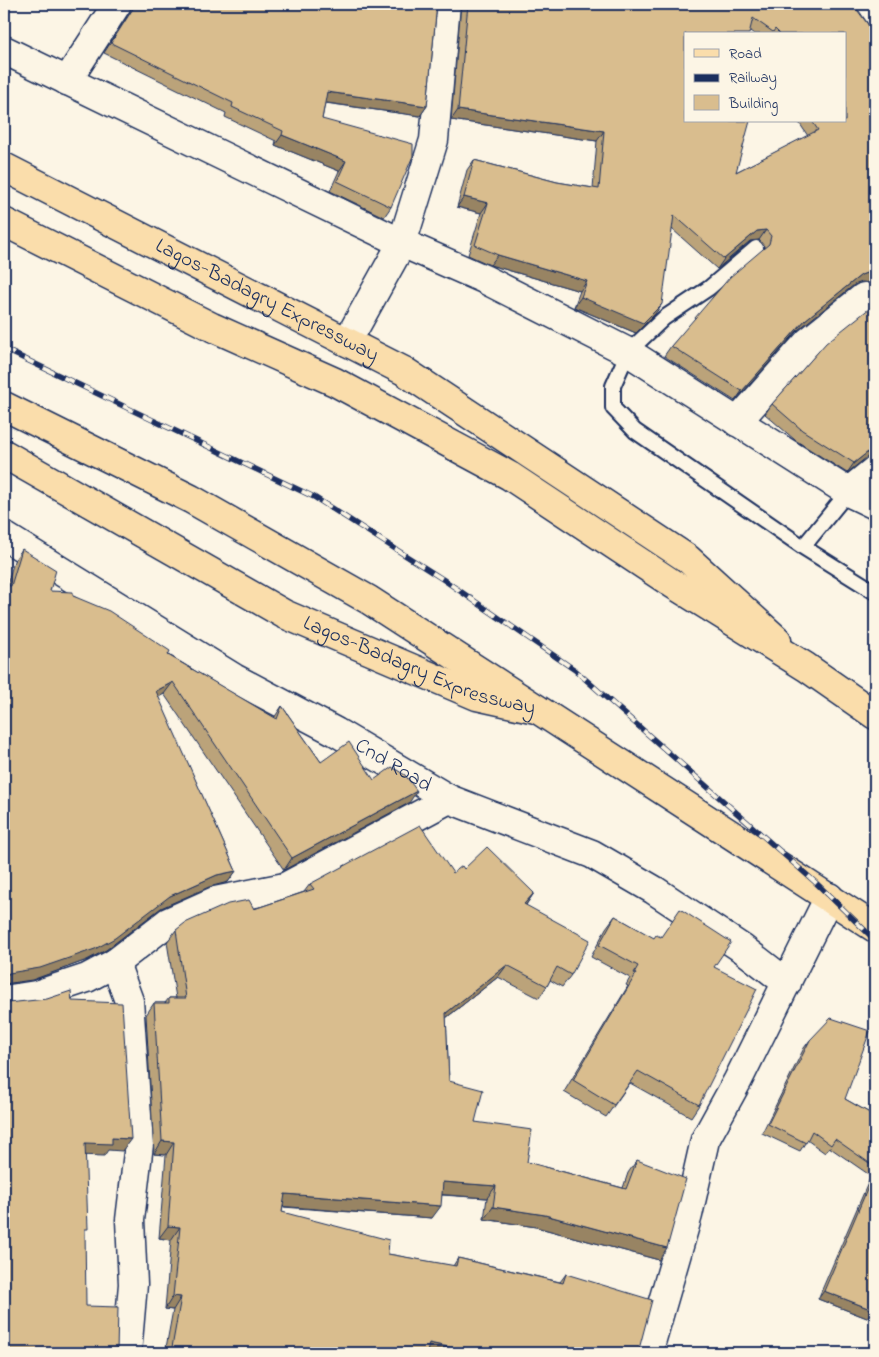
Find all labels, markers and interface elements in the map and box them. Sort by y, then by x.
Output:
legend [684,32,846,122]
text: Road [729,43,762,65]
text: Railway [729,67,777,90]
text: Building [728,93,778,116]
street label: Lagos-Badagry Expressway [150,231,384,372]
street label: Lagos-Badagry Expressway [298,609,538,725]
street label: Cnd Road [349,731,437,800]

